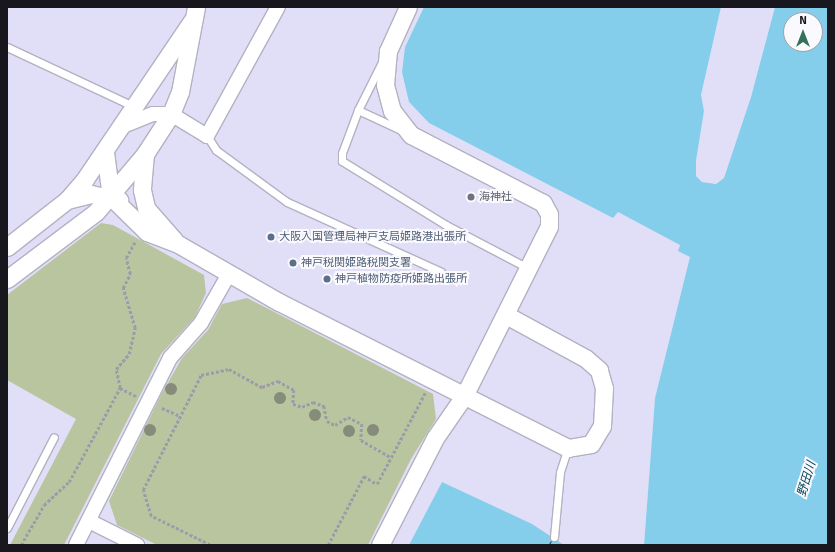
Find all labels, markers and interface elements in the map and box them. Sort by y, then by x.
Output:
north arrow [783,12,823,52]
text: N [799,14,807,27]
place label: 海神社 [479,190,512,204]
marker: 海神社 [466,192,476,202]
place label: 大阪入国管理局神戸支局姫路港出張所 [279,230,466,244]
marker: 大阪入国管理局神戸支局姫路港出張所 [266,232,276,242]
place label: 神戸税関姫路税関支署 [301,256,411,270]
marker: 神戸税関姫路税関支署 [288,258,298,268]
place label: 神戸植物防疫所姫路出張所 [335,272,467,286]
marker: 神戸植物防疫所姫路出張所 [322,274,332,284]
water label: 野田川 [795,460,819,498]

